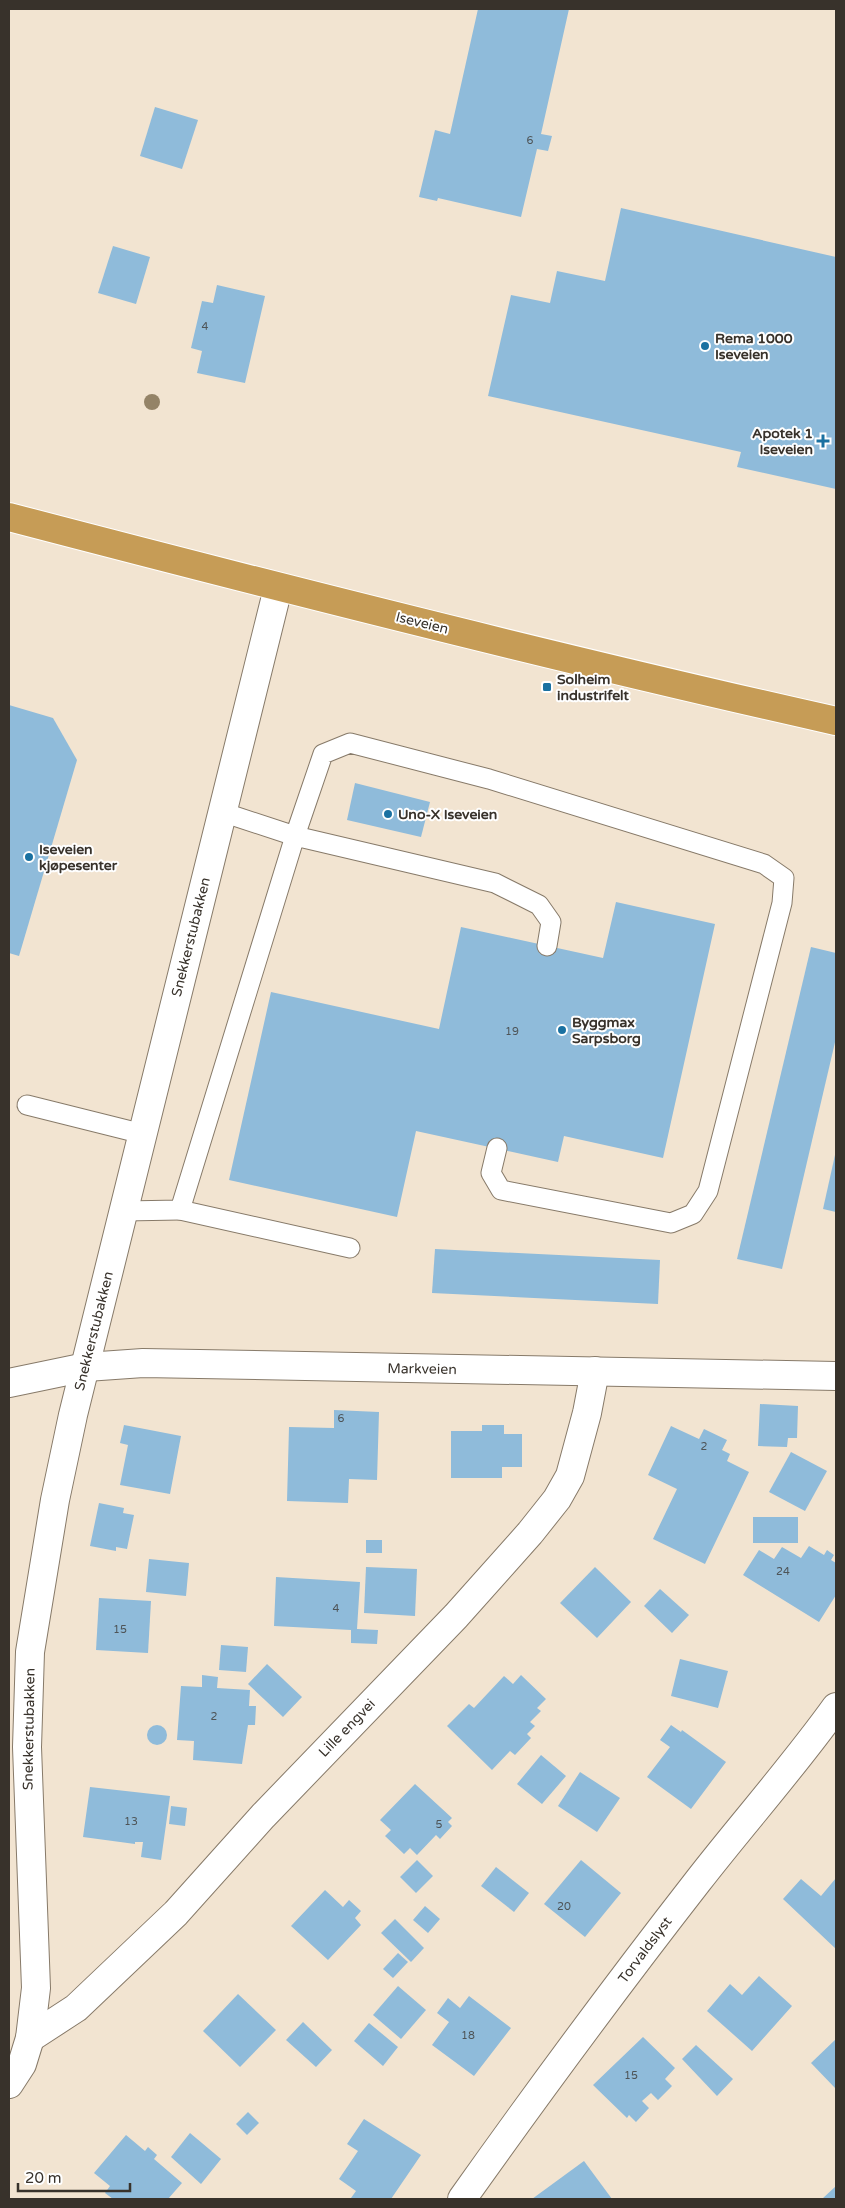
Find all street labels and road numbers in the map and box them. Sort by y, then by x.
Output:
street label: Iseveien [394,608,450,638]
street label: Snekkerstubakken [168,876,214,998]
street label: Snekkerstubakken [71,1270,117,1392]
street label: Markveien [387,1360,457,1378]
street label: Snekkerstubakken [19,1668,39,1790]
street label: Lille engvei [315,1695,379,1761]
street label: Torvaldslyst [615,1913,676,1987]

